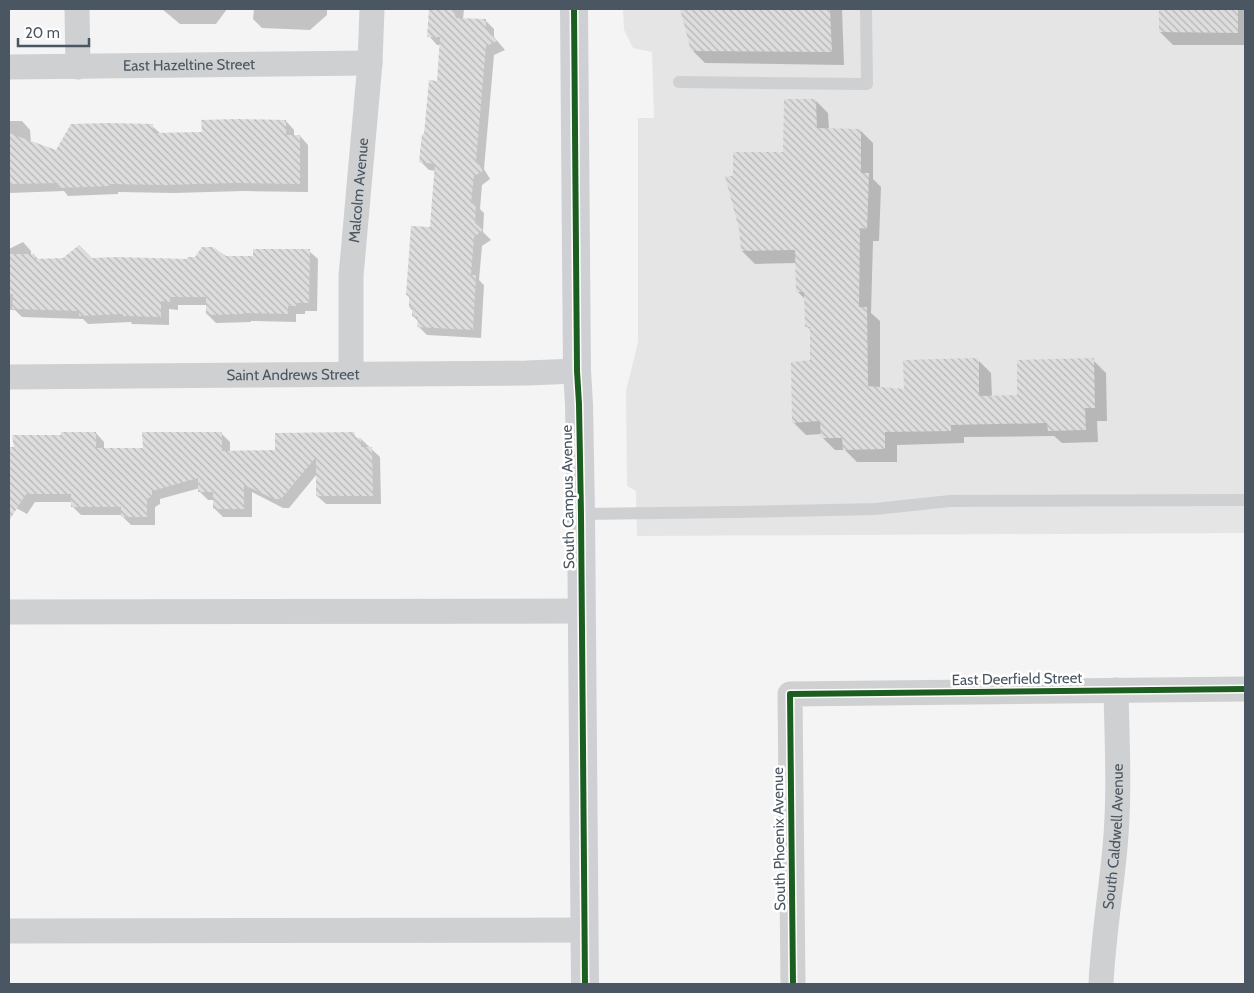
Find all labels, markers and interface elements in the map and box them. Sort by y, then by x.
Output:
scale bar [18,15,89,47]
text: 20 m [25,24,60,42]
street label: East Hazeltine Street [123,55,255,75]
street label: Malcolm Avenue [345,137,372,244]
street label: Saint Andrews Street [226,365,360,384]
street label: South Campus Avenue [558,424,578,569]
street label: East Deerfield Street [952,669,1082,689]
street label: South Caldwell Avenue [1099,763,1127,911]
street label: South Phoenix Avenue [769,767,789,911]

